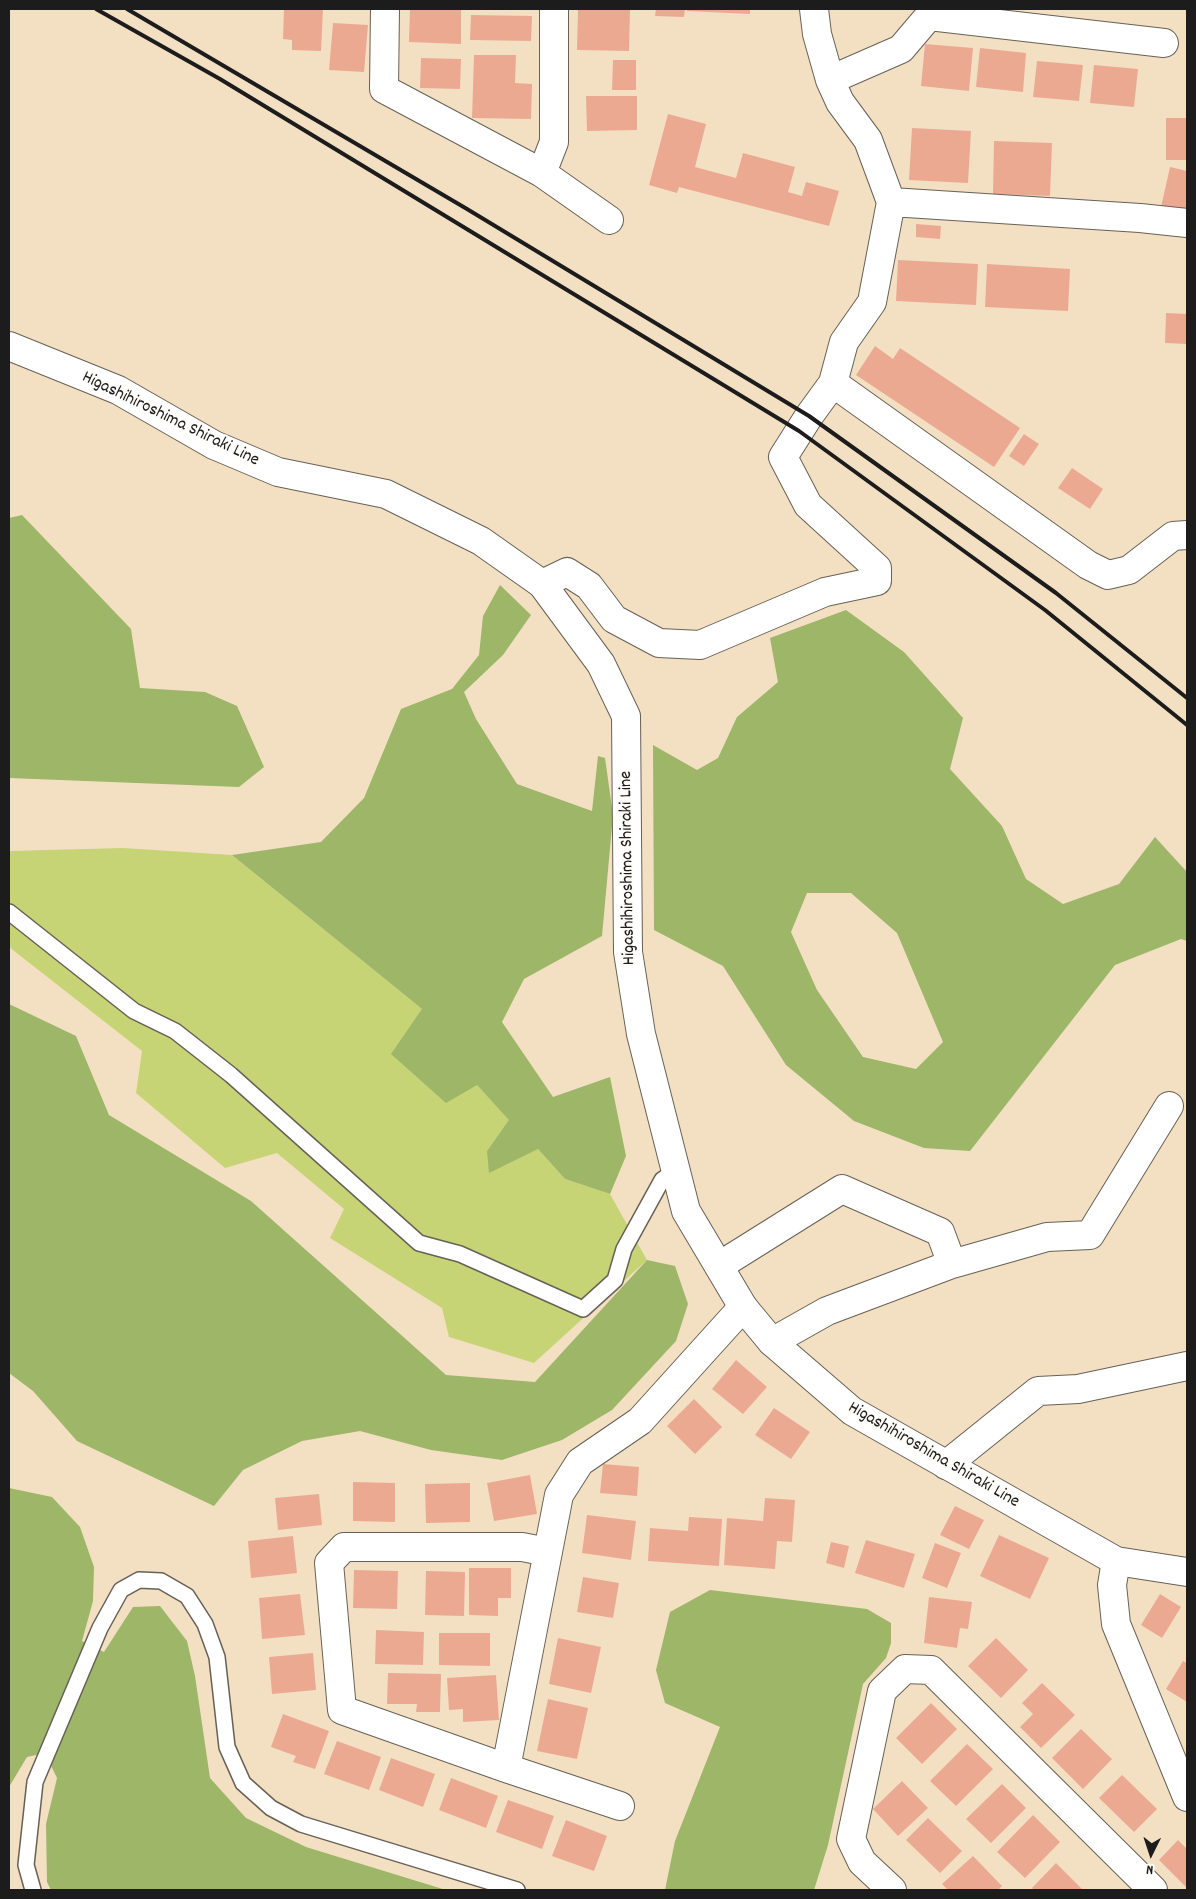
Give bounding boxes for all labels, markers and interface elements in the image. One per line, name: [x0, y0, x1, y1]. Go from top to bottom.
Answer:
street label: Higashihiroshima Shiraki Line: [78, 368, 262, 472]
street label: Higashihiroshima Shiraki Line: [617, 771, 641, 965]
street label: Higashihiroshima Shiraki Line: [843, 1398, 1023, 1514]
north arrow: [1126, 1829, 1176, 1879]
text: N: [1146, 1859, 1154, 1879]

